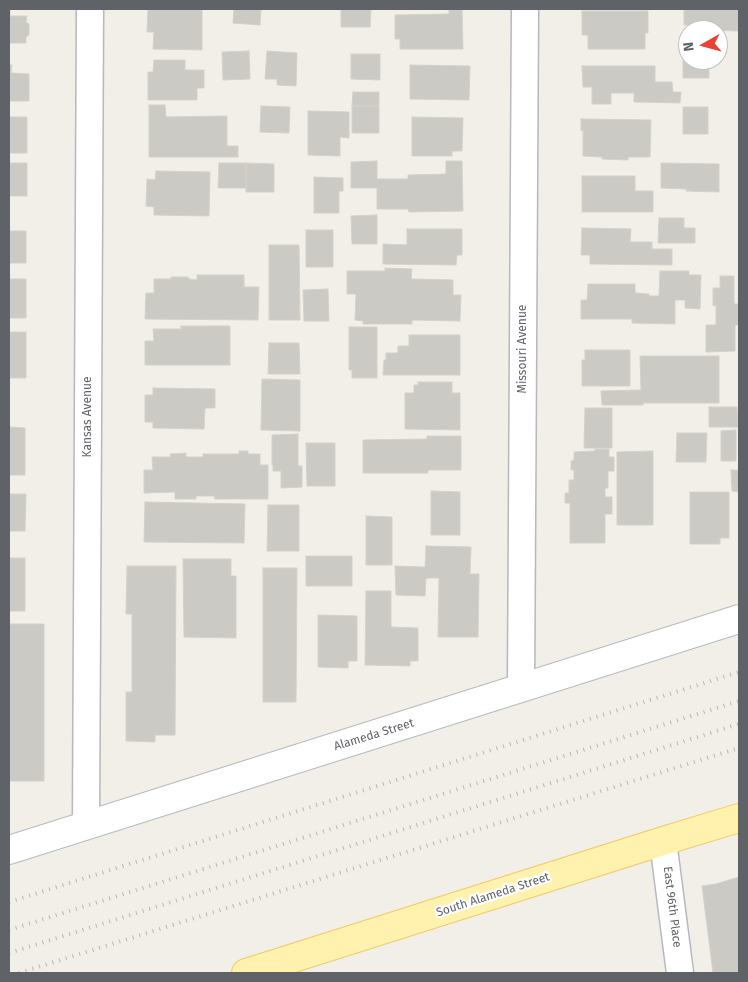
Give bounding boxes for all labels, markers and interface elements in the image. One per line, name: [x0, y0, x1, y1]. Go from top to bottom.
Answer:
north arrow: [678, 20, 728, 70]
text: N: [680, 41, 698, 52]
street label: Missouri Avenue: [516, 305, 530, 393]
street label: Kansas Avenue: [81, 376, 95, 458]
street label: Alameda Street: [332, 716, 416, 754]
street label: East 96th Place: [660, 865, 684, 949]
street label: South Alameda Street: [435, 870, 551, 920]

